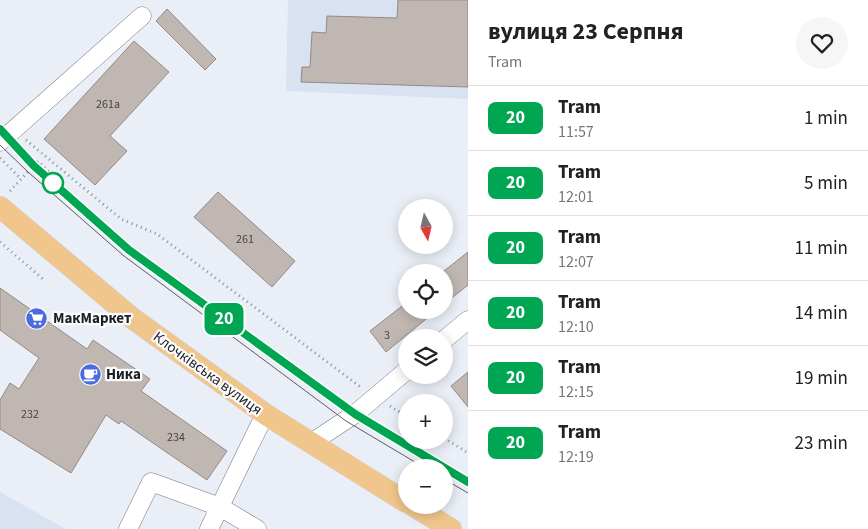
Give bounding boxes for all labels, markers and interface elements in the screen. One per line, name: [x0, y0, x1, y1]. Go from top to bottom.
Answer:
text: вулиця 23 Серпня: [488, 14, 684, 49]
button: heart: [796, 17, 848, 69]
text: Tram: [488, 51, 522, 73]
text: Tram: [558, 94, 601, 121]
house number: 261а: [96, 96, 120, 113]
text: 20: [506, 105, 525, 130]
text: 1 min: [804, 105, 848, 132]
text: 11:57: [558, 121, 594, 143]
text: Tram: [558, 159, 601, 186]
text: 20: [506, 170, 525, 195]
text: 5 min: [804, 170, 848, 197]
unlabelled marker: [42, 172, 64, 194]
text: 12:01: [558, 186, 594, 208]
north arrow: [398, 199, 452, 254]
map controls: [398, 199, 453, 514]
text: Tram: [558, 224, 601, 251]
house number: 261: [236, 231, 254, 248]
text: 20: [506, 235, 525, 260]
text: 11 min: [794, 235, 848, 262]
text: 12:07: [558, 251, 594, 273]
button: locate: [398, 264, 453, 319]
text: Tram: [558, 289, 601, 316]
text: 20: [506, 300, 525, 325]
text: 14 min: [794, 300, 848, 327]
line badge: 20: [202, 303, 246, 335]
supermarket icon: МакМаркет: [25, 306, 49, 330]
text: 20: [214, 306, 234, 331]
place label: МакМаркет: [53, 308, 131, 329]
text: 12:10: [558, 316, 594, 338]
street label: Клочківська вулиця: [149, 327, 267, 420]
house number: 3: [384, 327, 390, 344]
button: layers: [398, 329, 453, 384]
text: Tram: [558, 354, 601, 381]
cafe icon: Ника: [78, 362, 102, 386]
place label: Ника: [106, 364, 141, 385]
text: 20: [506, 365, 525, 390]
text: 19 min: [794, 365, 848, 392]
text: 12:15: [558, 381, 594, 403]
button: +: [398, 394, 453, 449]
house number: 232: [21, 406, 39, 423]
text: Tram: [558, 419, 601, 446]
house number: 234: [167, 429, 185, 446]
text: 20: [506, 430, 525, 455]
text: 23 min: [794, 430, 848, 457]
text: 12:19: [558, 446, 594, 468]
button: −: [398, 459, 453, 514]

